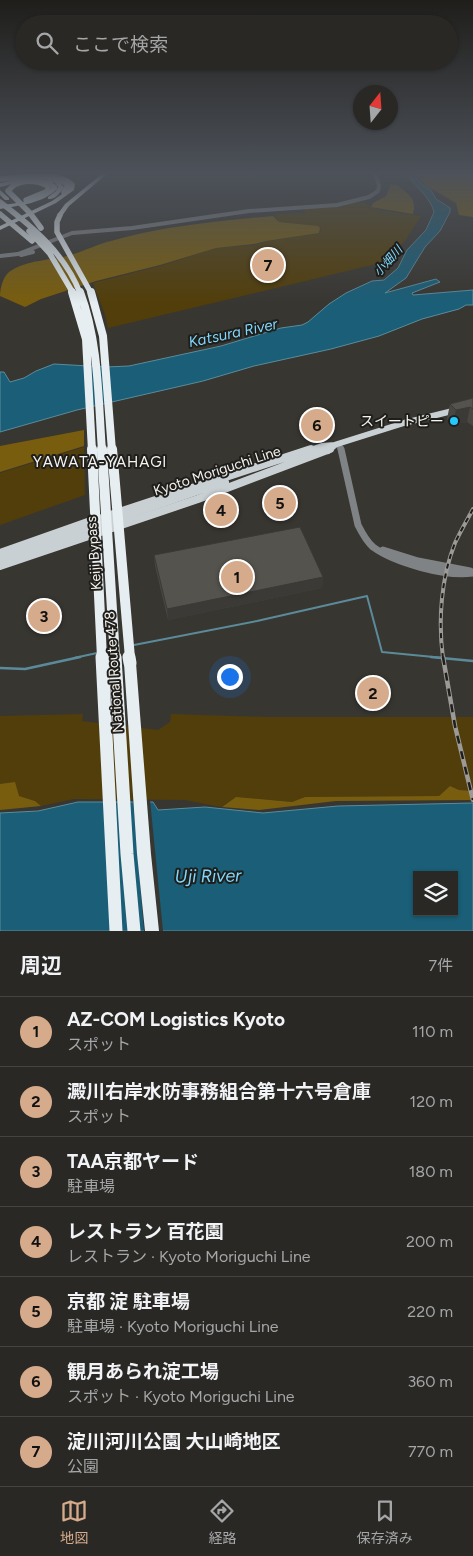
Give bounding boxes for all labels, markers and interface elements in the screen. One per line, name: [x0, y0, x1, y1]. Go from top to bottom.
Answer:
search box: [15, 15, 458, 70]
icon: search: [33, 29, 61, 57]
text: ここで検索: [73, 33, 168, 56]
north arrow: [353, 85, 398, 130]
water label: 小畑川: [371, 241, 407, 279]
pin: 7: [252, 246, 284, 284]
water label: Katsura River: [187, 315, 280, 351]
pin: 6: [301, 406, 333, 444]
place label: スイートピー: [360, 413, 444, 430]
marker: スイートピー: [448, 415, 460, 427]
street label: Kyoto Moriguchi Line: [151, 442, 283, 500]
district label: YAWATA-YAHAGI: [33, 453, 167, 471]
pin: 5: [264, 484, 296, 522]
pin: 4: [205, 491, 237, 529]
street label: Keiji Bypass: [83, 515, 105, 591]
pin: 1: [221, 558, 253, 596]
pin: 3: [28, 597, 60, 635]
street label: National Route 478: [101, 611, 127, 733]
your location: [217, 664, 243, 690]
pin: 2: [357, 674, 389, 712]
water label: Uji River: [175, 864, 242, 888]
map controls: [413, 871, 458, 916]
button: layers: [413, 871, 458, 916]
text: 周辺: [20, 953, 62, 978]
text: 7件: [428, 956, 453, 975]
text: AZ-COM Logistics Kyoto: [67, 1008, 285, 1031]
text: 1: [33, 1022, 39, 1041]
text: 110 m: [412, 1022, 453, 1041]
text: スポット: [67, 1035, 131, 1054]
text: 澱川右岸水防事務組合第十六号倉庫: [67, 1080, 371, 1103]
text: 2: [31, 1092, 41, 1111]
text: 120 m: [410, 1092, 453, 1111]
text: スポット: [67, 1107, 131, 1126]
text: TAA京都ヤード: [67, 1150, 199, 1173]
text: 3: [32, 1162, 40, 1181]
text: 180 m: [409, 1162, 453, 1181]
text: 駐車場: [67, 1177, 115, 1196]
text: レストラン 百花園: [67, 1220, 224, 1243]
text: 4: [31, 1232, 41, 1251]
text: 200 m: [406, 1232, 453, 1251]
text: レストラン · Kyoto Moriguchi Line: [67, 1247, 311, 1266]
text: 京都 淀 駐車場: [67, 1290, 190, 1313]
text: 5: [31, 1302, 41, 1321]
text: 220 m: [407, 1302, 453, 1321]
text: 駐車場 · Kyoto Moriguchi Line: [67, 1317, 279, 1336]
text: 観月あられ淀工場: [67, 1360, 219, 1383]
text: 6: [31, 1372, 41, 1391]
text: 360 m: [407, 1372, 453, 1391]
text: スポット · Kyoto Moriguchi Line: [67, 1387, 295, 1406]
text: 淀川河川公園 大山崎地区: [67, 1430, 281, 1453]
text: 7: [32, 1442, 40, 1461]
text: 770 m: [408, 1442, 453, 1461]
text: 公園: [67, 1457, 99, 1476]
tab: 地図: [60, 1497, 88, 1547]
tab: 経路: [208, 1497, 236, 1547]
tab: 保存済み: [357, 1497, 413, 1547]

